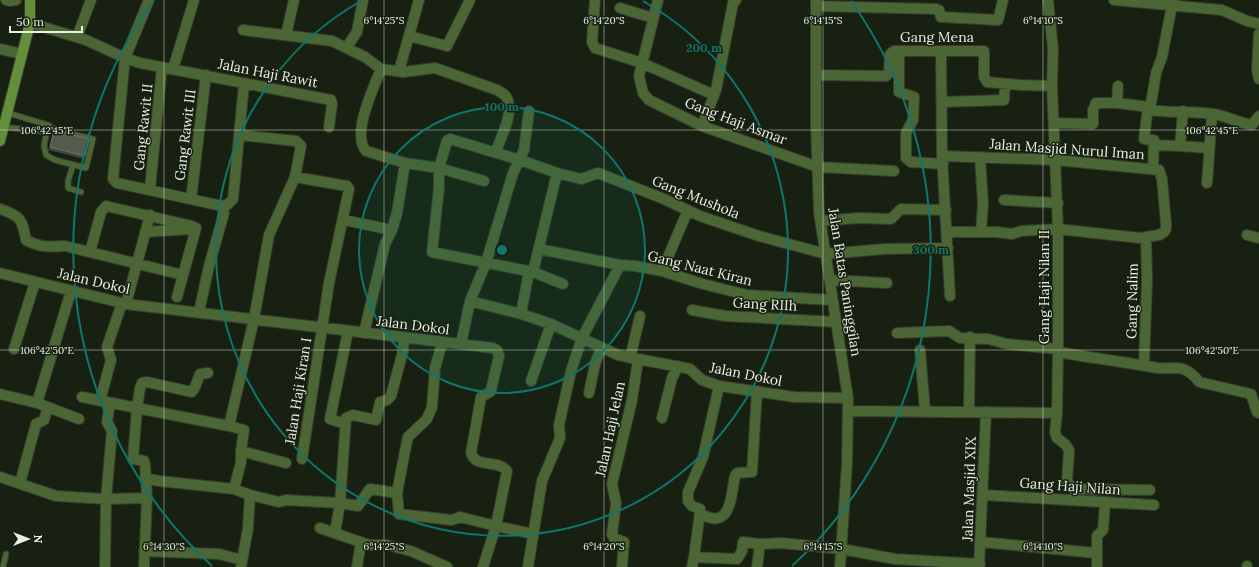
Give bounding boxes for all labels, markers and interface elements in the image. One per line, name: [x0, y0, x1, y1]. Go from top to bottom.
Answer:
scale bar: [10, 8, 82, 34]
text: 50 m: [16, 14, 44, 29]
text: 6°14'25"S: [364, 14, 405, 27]
text: 6°14'20"S: [583, 14, 625, 27]
text: 6°14'15"S: [803, 14, 843, 27]
text: 6°14'10"S: [1023, 14, 1063, 27]
street label: Gang Mena: [900, 28, 974, 46]
text: 200 m: [686, 40, 722, 55]
street label: Jalan Haji Rawit: [216, 54, 320, 92]
street label: Gang Rawit II: [129, 83, 157, 171]
street label: Gang Rawit III: [170, 88, 200, 182]
street label: Gang Haji Asmar: [682, 93, 790, 149]
text: 100 m: [485, 99, 519, 114]
text: 106°42'45"E: [21, 124, 73, 137]
text: 106°42'45"E: [1186, 124, 1238, 137]
street label: Jalan Masjid Nurul Iman: [988, 135, 1146, 163]
street label: Gang Mushola: [649, 171, 743, 223]
street label: Jalan Batas Paninggilan: [824, 206, 866, 358]
street label: Gang Haji Nilan II: [1035, 230, 1053, 344]
text: 300 m: [913, 242, 949, 257]
centre of rings: [495, 243, 509, 257]
street label: Gang Naat Kiran: [646, 246, 755, 290]
street label: Gang Nalim: [1122, 262, 1142, 339]
street label: Jalan Dokol: [55, 264, 132, 298]
street label: Gang RIIh: [732, 293, 798, 315]
street label: Jalan Dokol: [374, 311, 451, 338]
street label: Jalan Haji Kiran I: [280, 336, 315, 447]
text: 106°42'50"E: [20, 344, 74, 357]
text: 106°42'50"E: [1185, 344, 1239, 357]
street label: Jalan Dokol: [707, 358, 784, 390]
street label: Jalan Haji Jelan: [591, 379, 629, 479]
street label: Jalan Masjid XIX: [958, 436, 980, 543]
street label: Gang Haji Nilan: [1019, 473, 1122, 499]
north arrow: [8, 519, 48, 559]
text: N: [31, 535, 45, 544]
text: 6°14'30"S: [143, 540, 185, 553]
text: 6°14'25"S: [364, 540, 405, 553]
text: 6°14'20"S: [583, 540, 625, 553]
text: 6°14'15"S: [803, 540, 843, 553]
text: 6°14'10"S: [1023, 540, 1063, 553]

